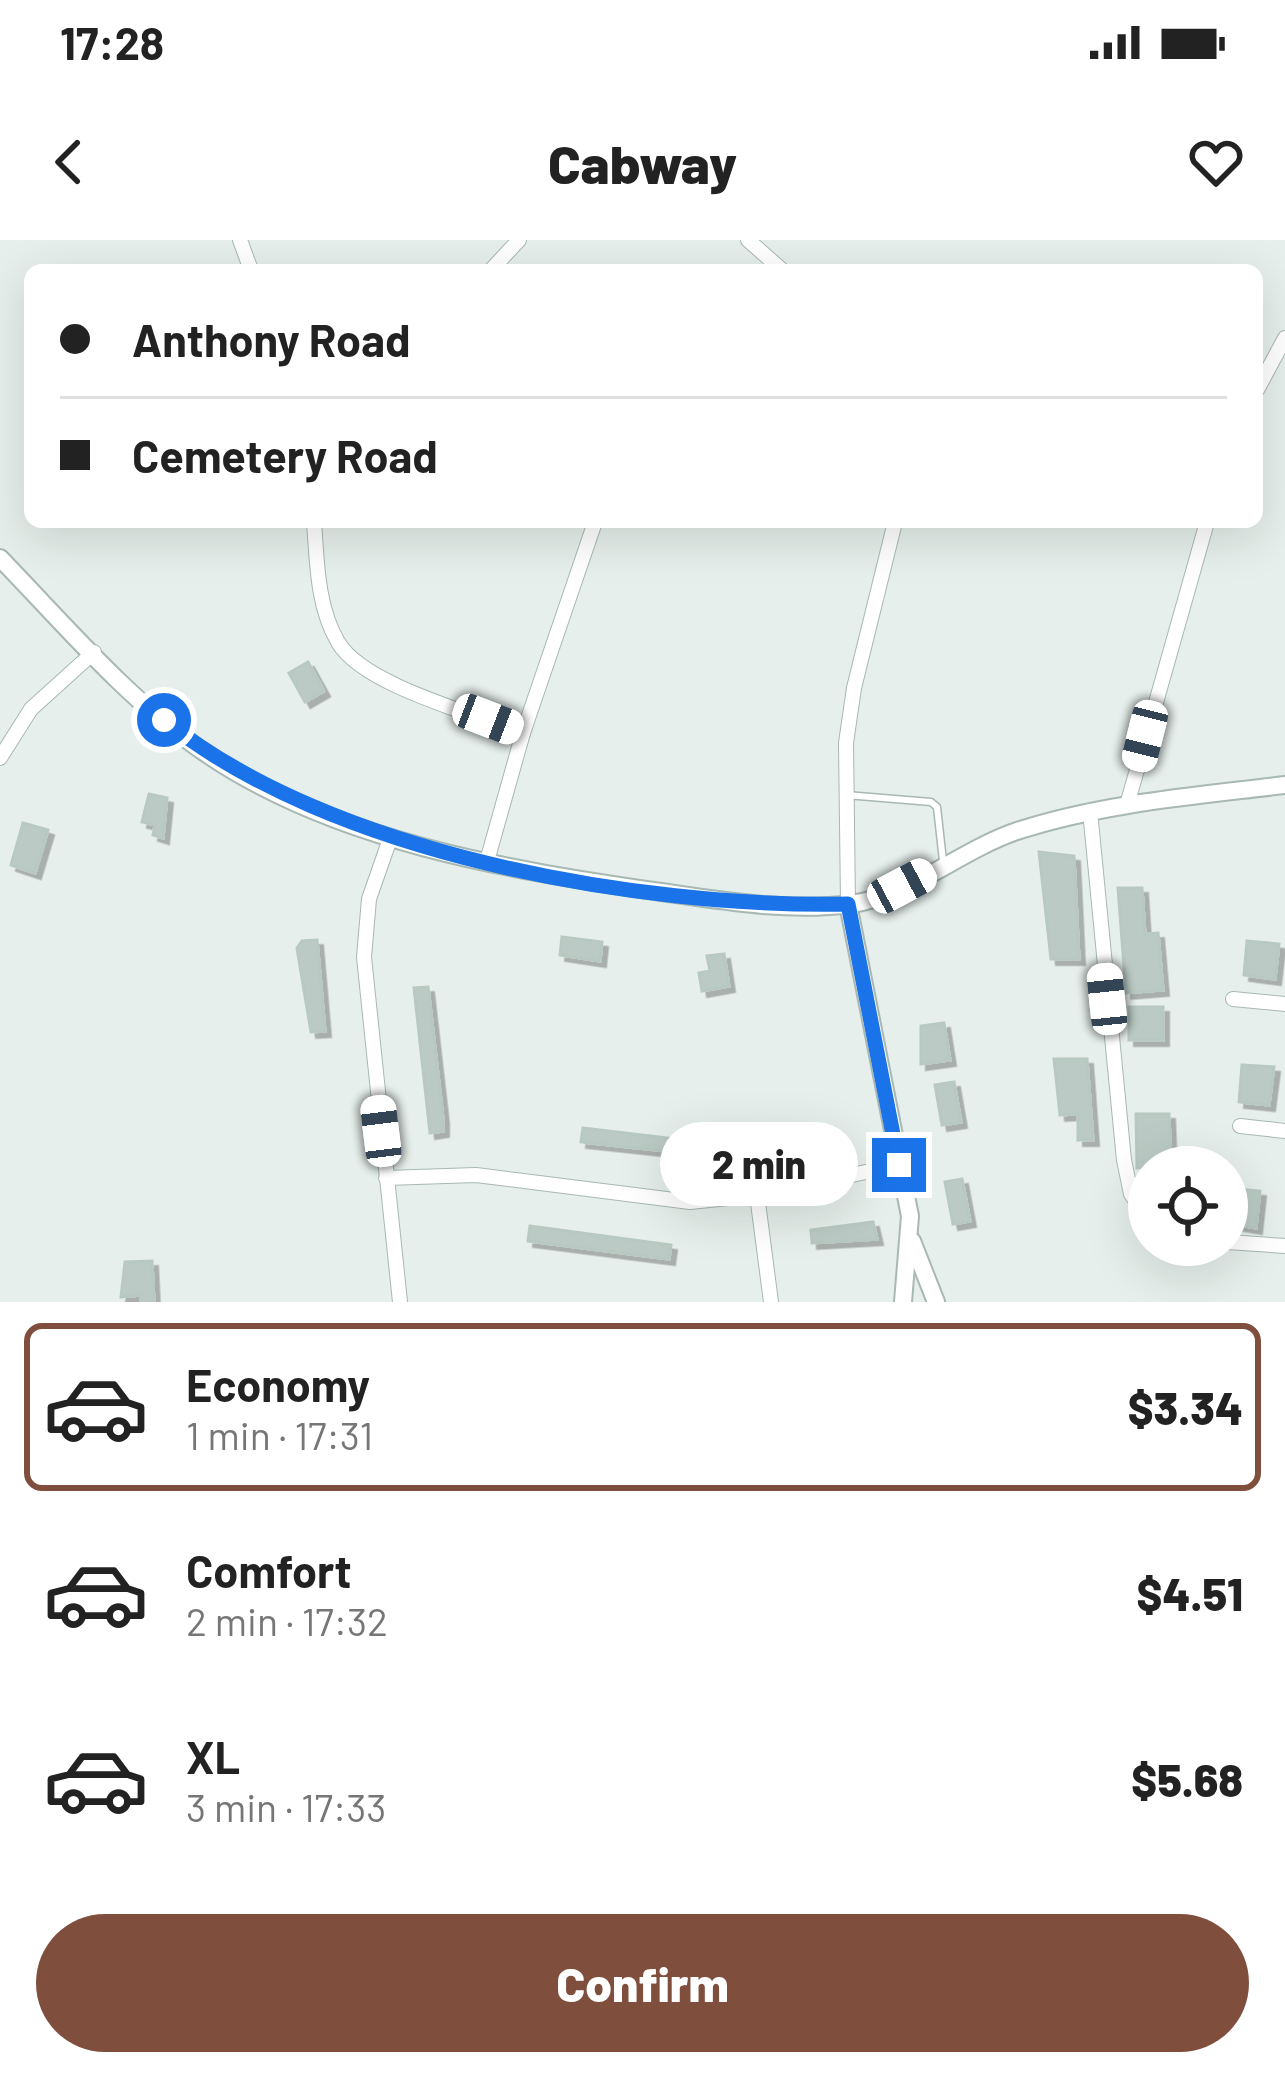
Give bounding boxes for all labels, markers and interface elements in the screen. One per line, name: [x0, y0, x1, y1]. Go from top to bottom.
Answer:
text: 17:28: [60, 15, 164, 69]
icon: back: [36, 129, 102, 195]
icon: heart: [1183, 129, 1249, 195]
text: Cabway: [548, 130, 737, 195]
text: Anthony Road: [132, 312, 410, 366]
text: Cemetery Road: [132, 428, 438, 482]
car: [448, 689, 528, 749]
route start: [137, 693, 191, 747]
car: [1119, 697, 1171, 775]
car: [862, 853, 942, 919]
car: [1085, 961, 1129, 1037]
car: [359, 1093, 403, 1169]
callout: 2 min: [659, 1123, 857, 1207]
route end: [872, 1138, 926, 1192]
text: 2 min: [712, 1140, 806, 1187]
map controls: [1128, 1146, 1248, 1266]
button: locate: [1128, 1146, 1248, 1266]
icon: car: [42, 1353, 150, 1461]
text: Economy: [186, 1357, 370, 1411]
text: $3.34: [1128, 1380, 1243, 1434]
text: 1 min · 17:31: [186, 1411, 373, 1458]
icon: car: [42, 1539, 150, 1647]
text: Comfort: [186, 1543, 352, 1597]
text: $4.51: [1137, 1566, 1243, 1620]
text: 2 min · 17:32: [186, 1597, 388, 1644]
icon: car: [42, 1725, 150, 1833]
text: XL: [186, 1729, 240, 1783]
text: $5.68: [1131, 1752, 1243, 1806]
text: 3 min · 17:33: [186, 1783, 386, 1830]
button: Confirm: [36, 1914, 1249, 2052]

